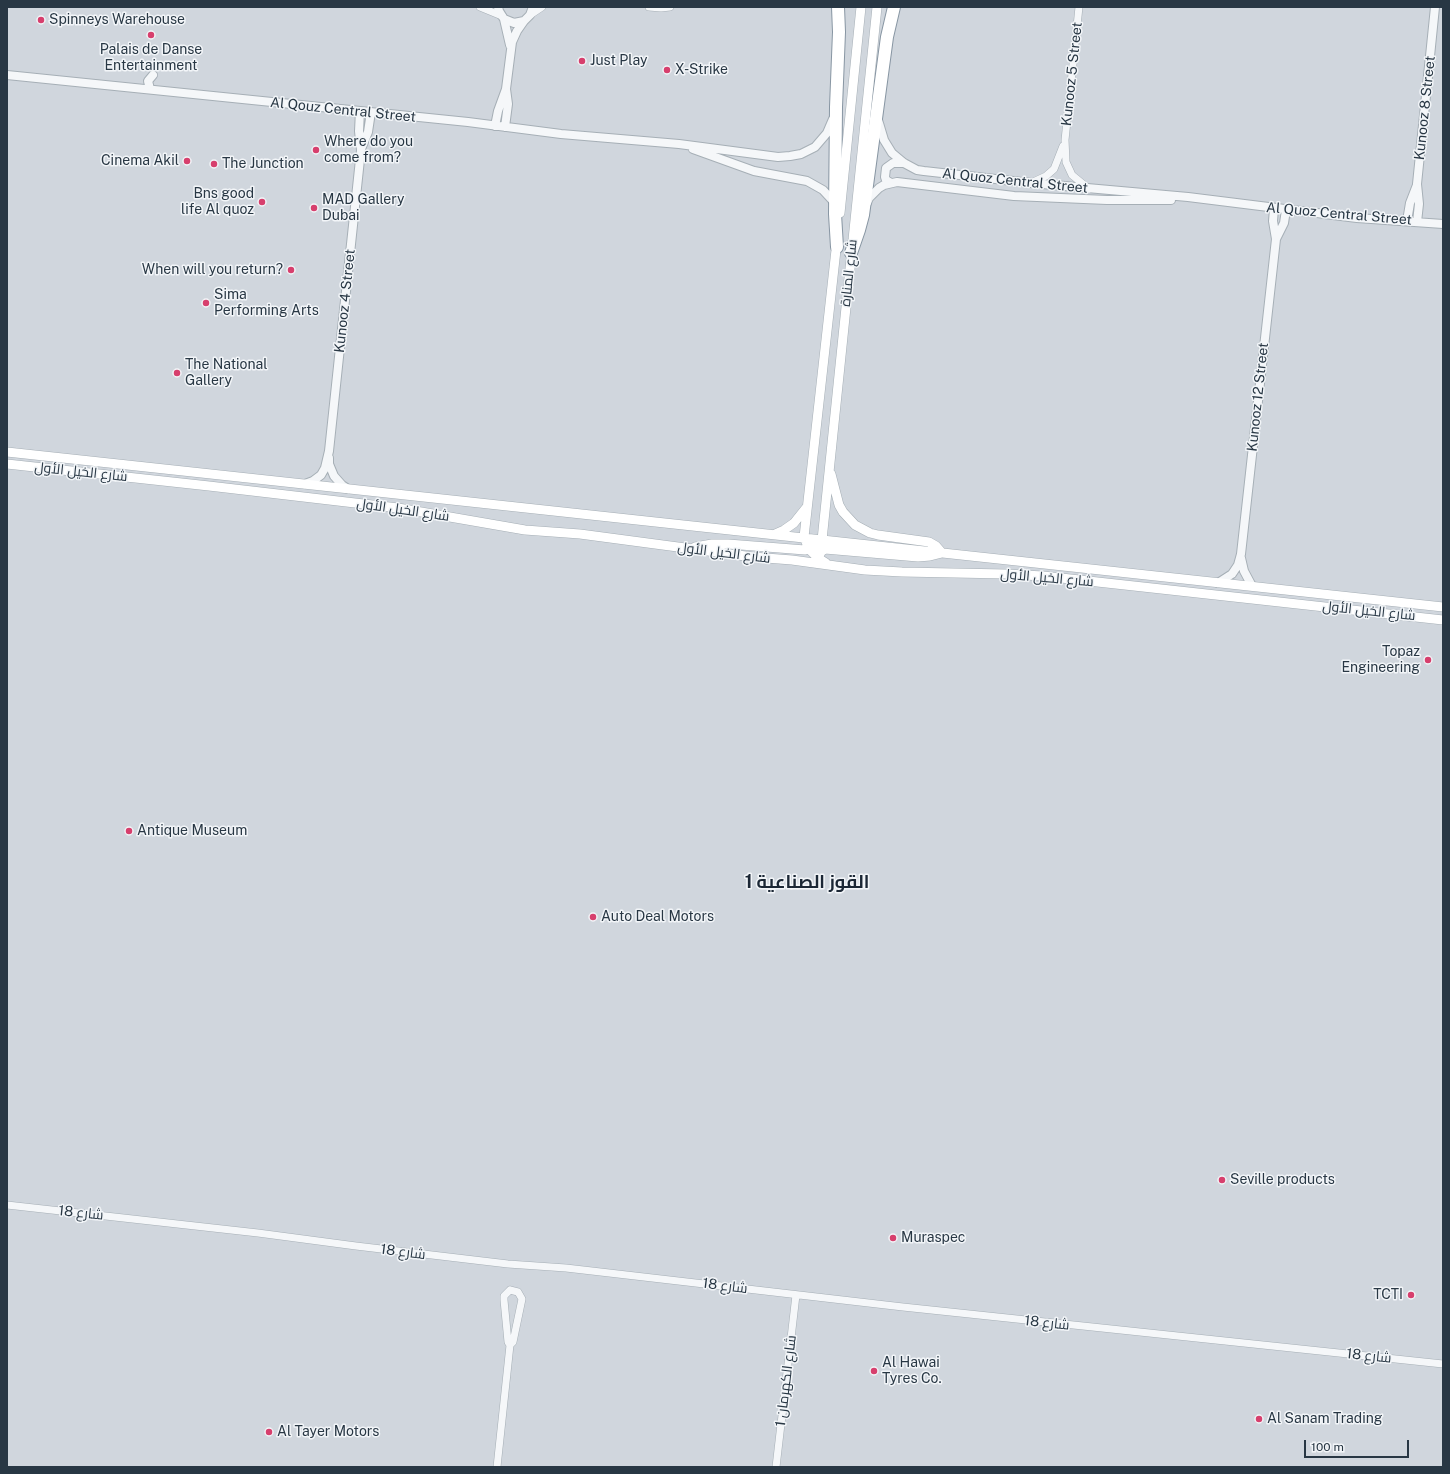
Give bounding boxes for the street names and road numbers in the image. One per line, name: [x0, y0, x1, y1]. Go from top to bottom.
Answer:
street label: Kunooz 5 Street: [1058, 21, 1086, 127]
street label: Kunooz 8 Street: [1411, 55, 1439, 161]
street label: Al Qouz Central Street: [269, 94, 417, 126]
street label: Al Quoz Central Street: [941, 165, 1089, 197]
street label: Al Quoz Central Street: [1265, 199, 1413, 229]
street label: شارع المنارة: [837, 238, 861, 308]
street label: Kunooz 4 Street: [331, 248, 359, 354]
street label: Kunooz 12 Street: [1244, 342, 1272, 452]
street label: شارع الخيل الأول: [34, 459, 128, 485]
street label: شارع الخيل الأول: [355, 495, 451, 525]
street label: شارع الخيل الأول: [677, 539, 771, 567]
street label: شارع الخيل الأول: [1000, 566, 1094, 590]
street label: شارع الخيل الأول: [1322, 598, 1416, 624]
street label: شارع 18: [58, 1202, 104, 1224]
street label: شارع 18: [380, 1241, 426, 1263]
street label: شارع 18: [702, 1275, 748, 1297]
street label: شارع 18: [1024, 1312, 1070, 1334]
street label: شارع الكهرمان 1: [772, 1334, 800, 1428]
street label: شارع 18: [1346, 1345, 1392, 1367]

